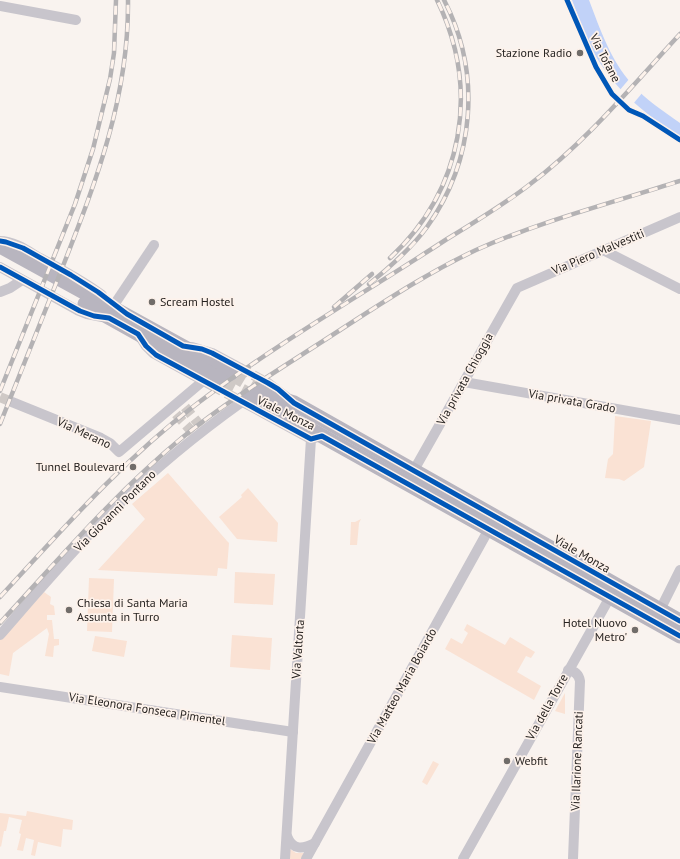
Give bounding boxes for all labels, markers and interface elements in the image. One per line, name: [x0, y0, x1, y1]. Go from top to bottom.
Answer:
street label: Via Tofane: [586, 30, 624, 85]
place label: Stazione Radio: [496, 45, 572, 60]
marker: Stazione Radio: [575, 48, 585, 58]
street label: Via Piero Malvestiti: [548, 225, 646, 278]
place label: Scream Hostel: [160, 294, 234, 309]
marker: Scream Hostel: [147, 297, 157, 307]
street label: Via privata Chioggia: [433, 330, 496, 428]
street label: Via privata Grado: [526, 385, 617, 416]
street label: Viale Monza: [254, 392, 318, 433]
street label: Via Merano: [54, 413, 114, 452]
place label: Tunnel Boulevard: [36, 459, 125, 474]
marker: Tunnel Boulevard: [128, 462, 138, 472]
street label: Via Giovanni Pontano: [70, 467, 159, 555]
street label: Viale Monza: [551, 531, 613, 576]
place label: Chiesa di Santa Maria Assunta in Turro: [77, 595, 188, 624]
marker: Chiesa di Santa Maria Assunta in Turro: [64, 605, 74, 615]
place label: Hotel Nuovo Metro': [563, 615, 627, 644]
street label: Via Valtorta: [288, 619, 307, 680]
street label: Via Matteo Maria Boiardo: [363, 625, 440, 747]
marker: Hotel Nuovo Metro': [630, 625, 640, 635]
street label: Via della Torre: [522, 671, 571, 743]
street label: Via Eleonora Fonseca Pimentel: [67, 689, 227, 728]
street label: Via Ilarione Rancati: [567, 711, 586, 812]
place label: Webfit: [515, 753, 548, 768]
marker: Webfit: [502, 756, 512, 766]

